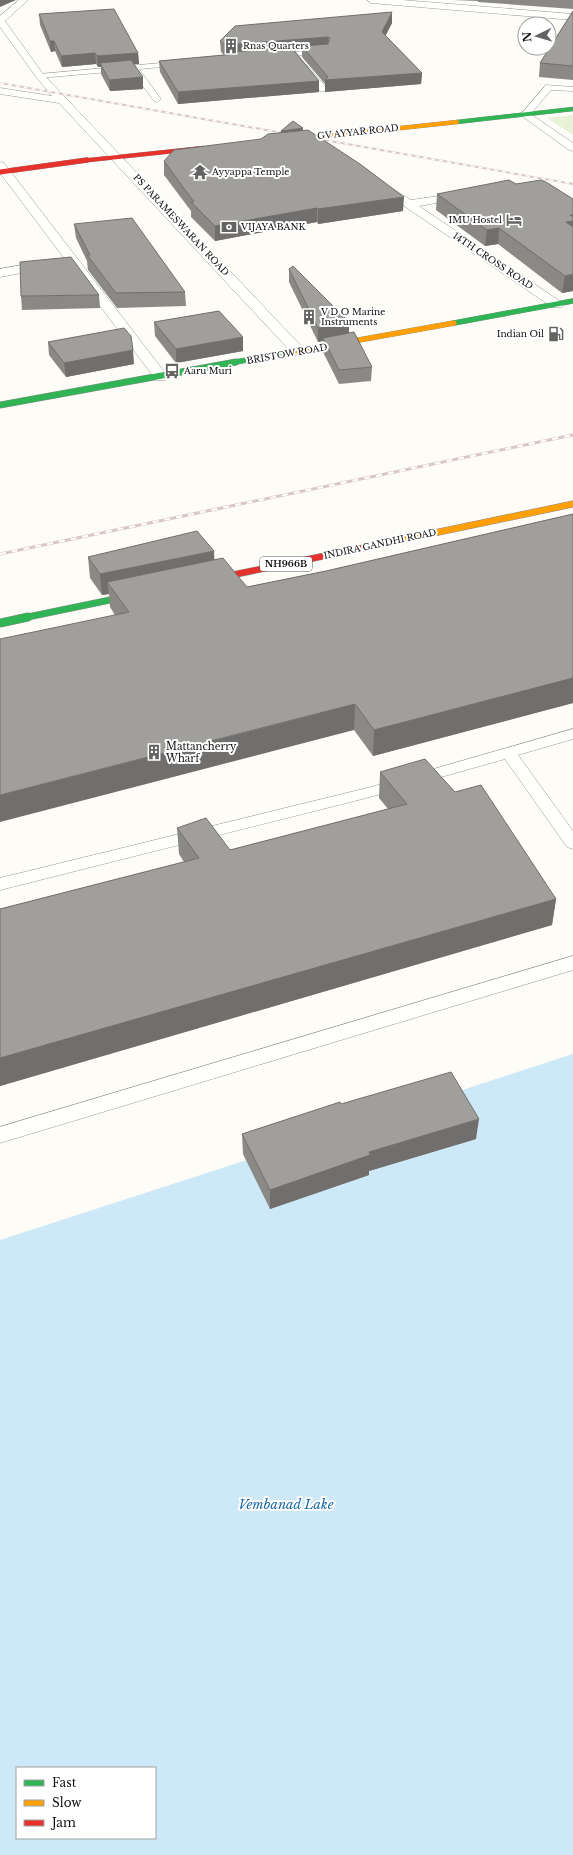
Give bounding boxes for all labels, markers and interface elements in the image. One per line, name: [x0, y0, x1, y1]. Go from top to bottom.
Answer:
north arrow: [517, 16, 557, 56]
text: N: [520, 30, 534, 43]
building icon: Rnas Quarters: [222, 37, 240, 55]
place label: Rnas Quarters: [243, 40, 309, 51]
street label: GV AYYAR ROAD: [317, 122, 399, 141]
temple icon: Ayyappa Temple: [191, 163, 209, 181]
place label: Ayyappa Temple: [211, 166, 289, 177]
street label: PS PARAMESWARAN ROAD: [131, 172, 231, 278]
hotel icon: IMU Hostel: [505, 211, 523, 229]
place label: IMU Hostel: [449, 214, 502, 225]
bank icon: VIJAYA BANK: [220, 218, 238, 236]
place label: VIJAYA BANK: [240, 221, 307, 232]
street label: 14TH CROSS ROAD: [451, 230, 535, 291]
place label: V D O Marine Instruments: [320, 306, 385, 327]
building icon: V D O Marine Instruments: [300, 308, 318, 326]
fuel station icon: Indian Oil: [547, 325, 565, 343]
place label: Indian Oil: [497, 328, 544, 339]
street label: BRISTOW ROAD: [246, 341, 328, 366]
bus stop icon: Aaru Muri: [163, 362, 181, 380]
place label: Aaru Muri: [183, 365, 232, 376]
street label: INDIRA GANDHI ROAD: [323, 526, 437, 561]
road number: NH966B: [260, 557, 312, 571]
place label: Mattancherry Wharf: [165, 740, 237, 765]
building icon: Mattancherry Wharf: [145, 743, 163, 761]
water label: Vembanad Lake: [238, 1496, 334, 1513]
legend: [16, 1767, 156, 1839]
text: Fast: [52, 1775, 77, 1790]
text: Slow: [52, 1795, 82, 1810]
text: Jam: [50, 1815, 76, 1830]

